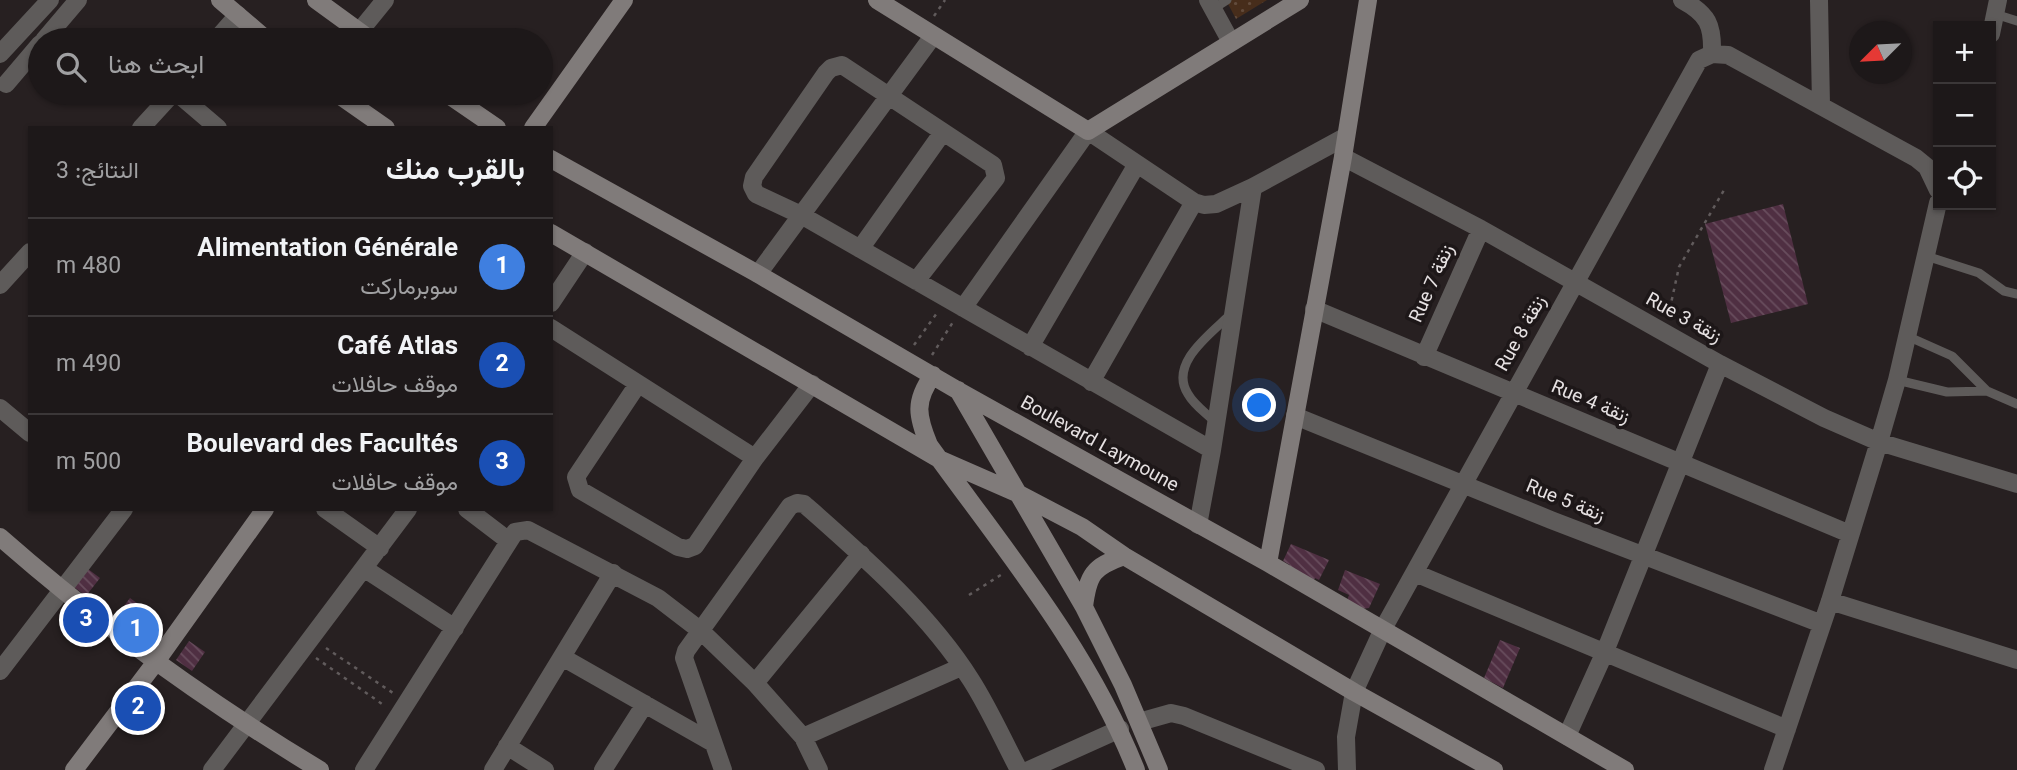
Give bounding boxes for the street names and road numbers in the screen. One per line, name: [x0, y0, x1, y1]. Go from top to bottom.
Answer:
street label: Rue 7 زنقة: [1403, 240, 1463, 328]
street label: Rue 3 زنقة: [1640, 286, 1726, 352]
street label: Rue 8 زنقة: [1489, 291, 1555, 377]
street label: Rue 4 زنقة: [1546, 373, 1634, 433]
street label: Boulevard Laymoune: [1014, 389, 1184, 501]
street label: Rue 5 زنقة: [1521, 473, 1609, 531]

